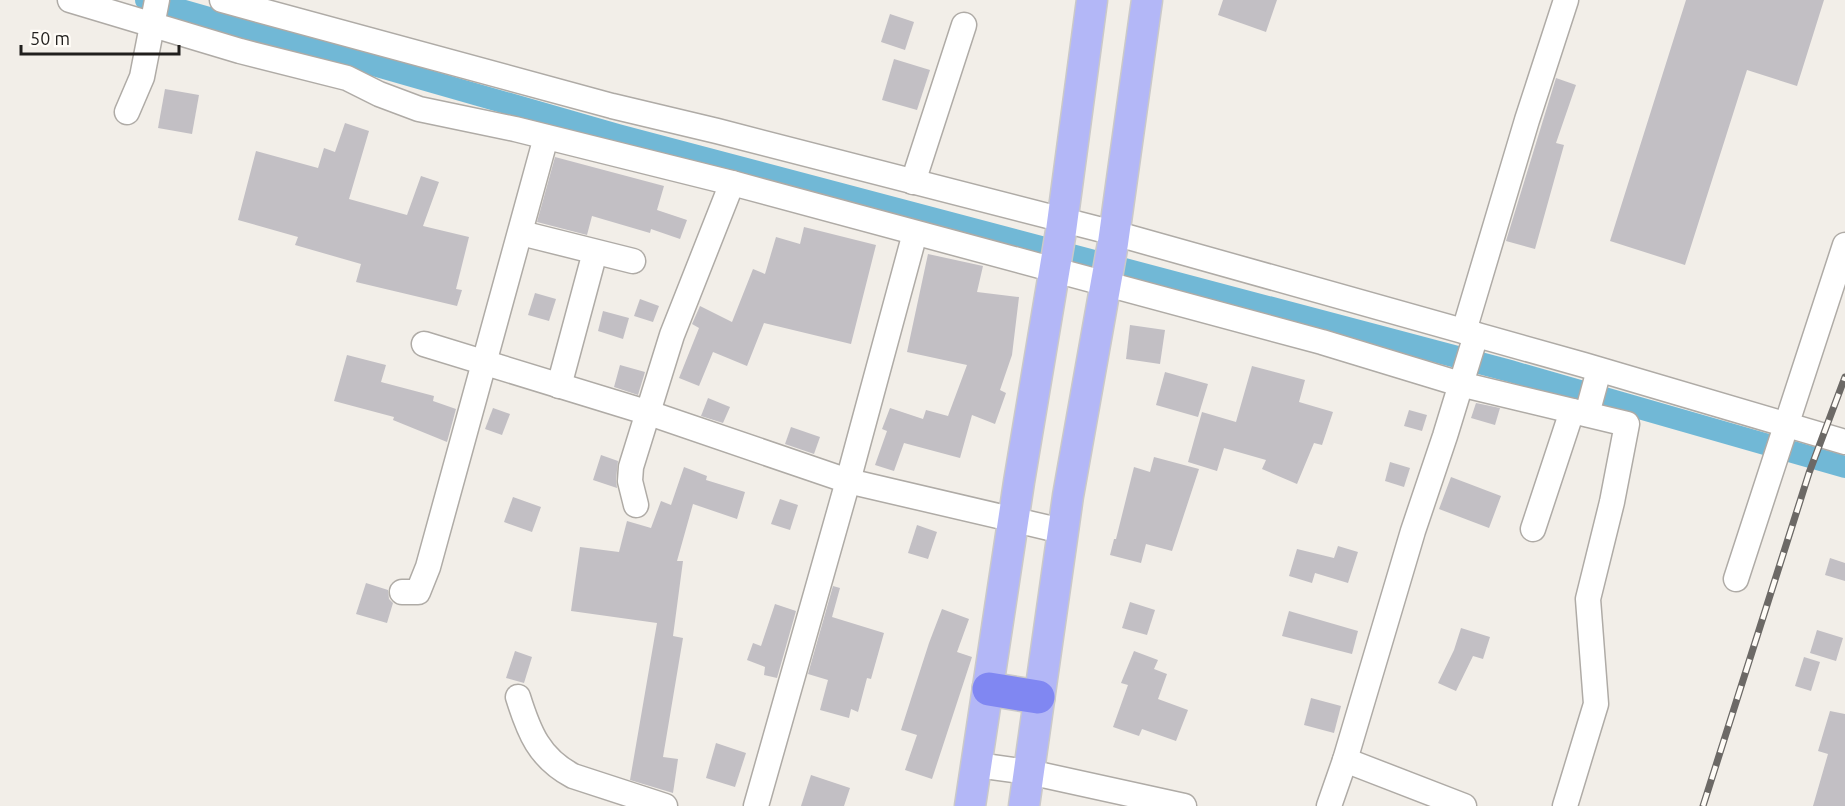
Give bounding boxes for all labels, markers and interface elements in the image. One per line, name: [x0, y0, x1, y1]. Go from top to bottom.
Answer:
scale bar: [21, 18, 178, 56]
text: 50 m: [30, 28, 70, 48]

